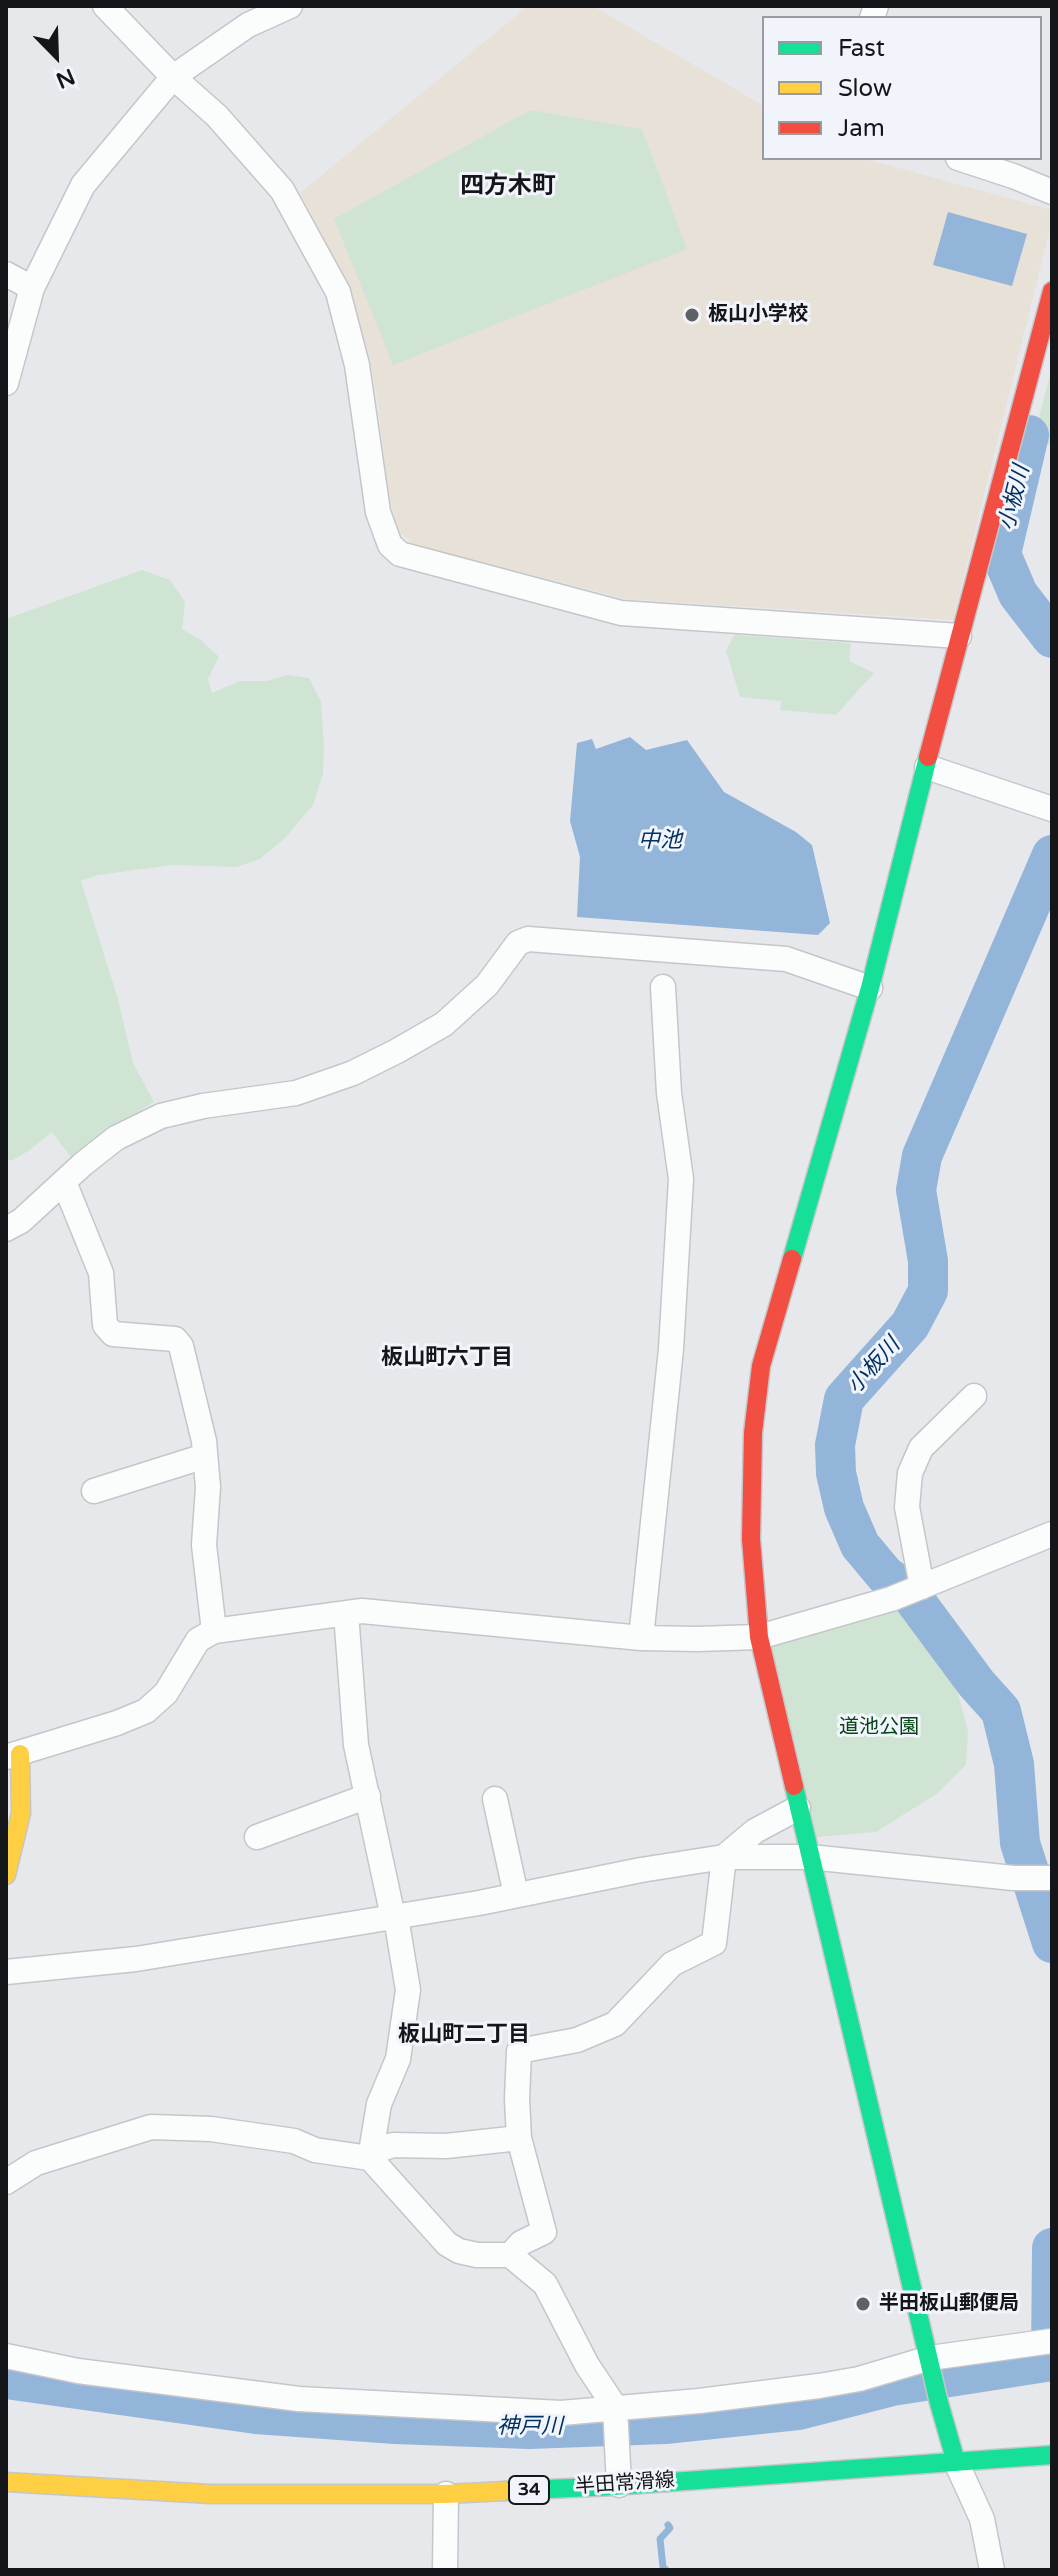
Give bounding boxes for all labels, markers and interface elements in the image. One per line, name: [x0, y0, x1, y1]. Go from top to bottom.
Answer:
north arrow: [16, 16, 96, 96]
legend: [762, 16, 1042, 160]
text: Fast: [838, 34, 885, 63]
text: N: [52, 63, 79, 94]
text: Slow: [838, 74, 892, 103]
text: Jam: [838, 114, 885, 143]
district label: 四方木町: [460, 173, 556, 201]
place label: 板山小学校: [708, 303, 808, 327]
marker: 板山小学校: [683, 306, 701, 324]
water label: 小板川: [994, 463, 1036, 533]
water label: 中池: [638, 828, 682, 854]
water label: 小板川: [842, 1333, 906, 1399]
district label: 板山町六丁目: [381, 1345, 513, 1371]
park label: 道池公園: [839, 1716, 919, 1740]
district label: 板山町二丁目: [398, 2022, 530, 2048]
place label: 半田板山郵便局: [879, 2292, 1019, 2316]
marker: 半田板山郵便局: [854, 2295, 872, 2313]
water label: 神戸川: [497, 2414, 563, 2440]
street label: 半田常滑線: [574, 2469, 676, 2499]
road number: 34: [509, 2476, 549, 2504]

